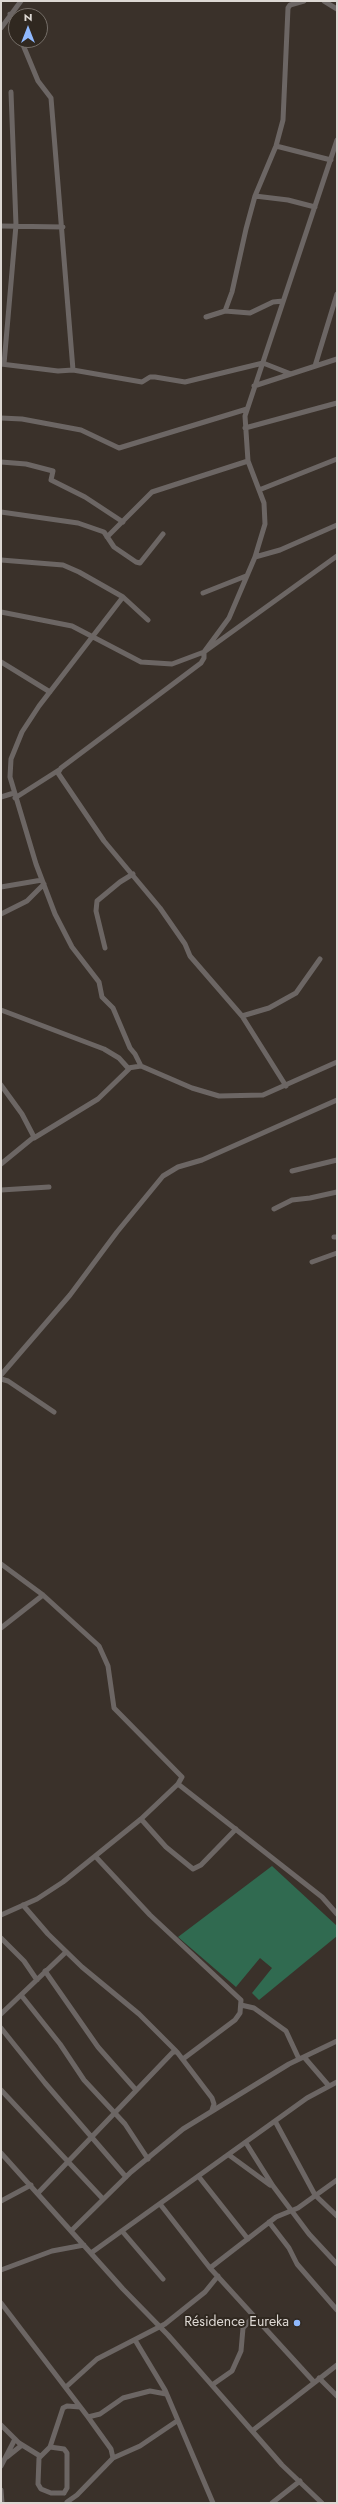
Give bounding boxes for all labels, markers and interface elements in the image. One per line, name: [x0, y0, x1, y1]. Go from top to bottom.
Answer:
north arrow: [8, 8, 48, 48]
text: N: [24, 9, 32, 25]
place label: Résidence Eureka: [184, 2315, 289, 2331]
marker: Résidence Eureka: [292, 2318, 302, 2328]

